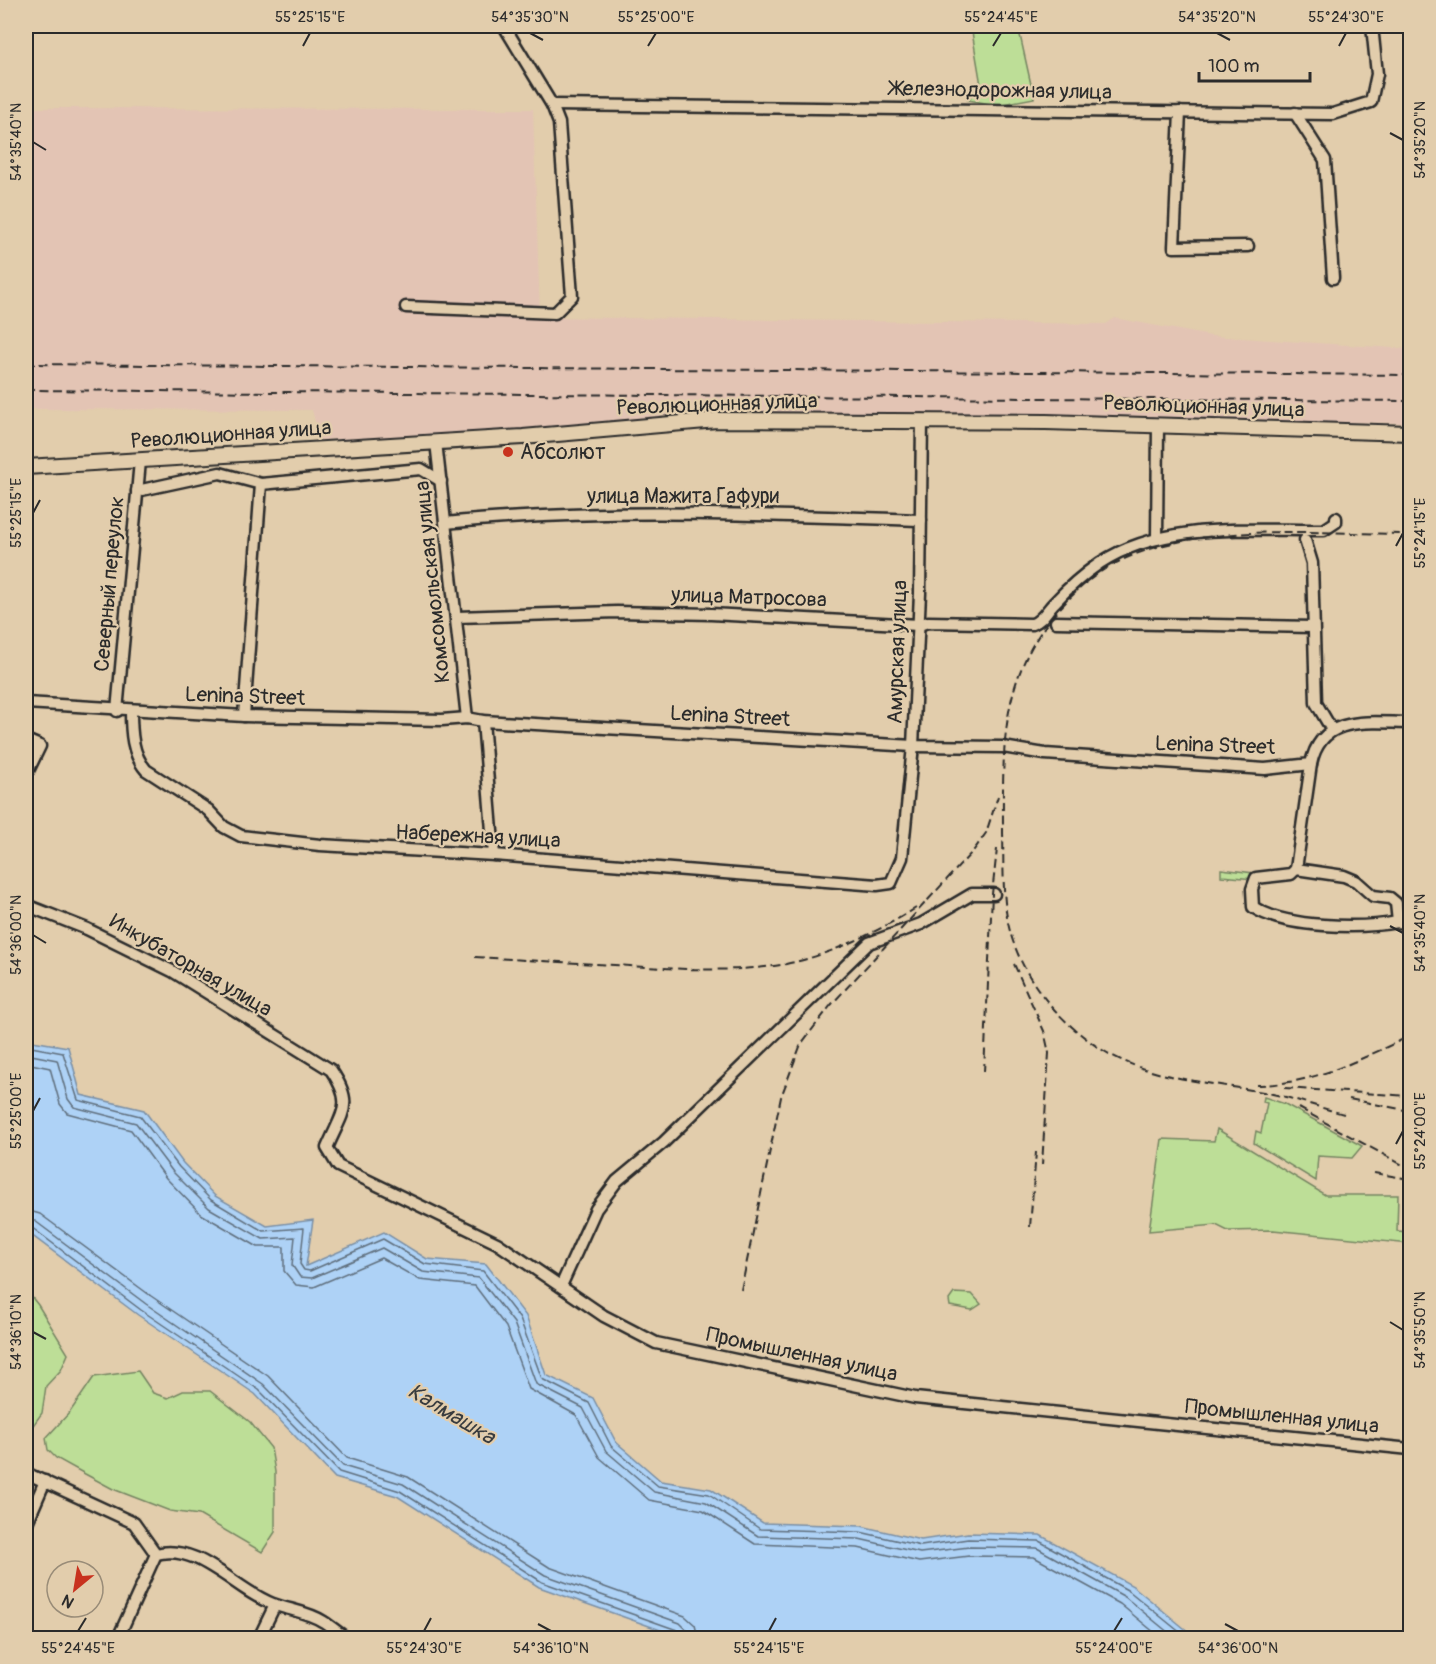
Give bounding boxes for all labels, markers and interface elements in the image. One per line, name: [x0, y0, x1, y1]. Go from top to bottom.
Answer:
text: 55°25'15"E: [275, 8, 345, 27]
text: 54°35'30"N: [491, 8, 569, 27]
text: 55°25'00"E: [618, 8, 695, 27]
text: 55°24'45"E: [964, 8, 1038, 27]
text: 54°35'20"N: [1178, 8, 1256, 27]
text: 55°24'30"E: [1308, 8, 1384, 27]
scale bar: [1199, 45, 1310, 83]
text: 100 m: [1208, 55, 1260, 78]
street label: Железнодорожная улица: [887, 75, 1112, 106]
text: 54°35'20"N: [1411, 101, 1430, 179]
text: 54°35'40"N: [7, 103, 26, 181]
street label: Революционная улица: [616, 387, 818, 421]
street label: Революционная улица: [1103, 389, 1305, 423]
street label: Революционная улица: [130, 414, 332, 455]
place label: Абсолют: [520, 439, 606, 466]
marker: Абсолют: [501, 445, 515, 459]
text: 55°25'15"E: [7, 478, 26, 548]
street label: Комсомольская улица: [408, 480, 457, 684]
street label: улица Мажита Гафури: [586, 483, 779, 510]
street label: Северный переулок: [88, 495, 131, 673]
text: 55°24'15"E: [1411, 497, 1430, 568]
street label: Амурская улица: [881, 579, 914, 725]
street label: улица Матросова: [670, 581, 827, 614]
street label: Lenina Street: [184, 681, 306, 712]
street label: Lenina Street: [669, 700, 791, 733]
street label: Lenina Street: [1154, 730, 1276, 761]
street label: Набережная улица: [395, 819, 561, 854]
text: 54°35'40"N: [1411, 894, 1430, 972]
text: 54°36'00"N: [7, 895, 26, 975]
street label: Инкубаторная улица: [105, 908, 277, 1023]
text: 55°25'00"E: [7, 1072, 26, 1149]
text: 55°24'00"E: [1411, 1092, 1430, 1170]
text: 54°35'50"N: [1411, 1291, 1430, 1369]
text: 54°36'10"N: [7, 1294, 26, 1370]
street label: Промышленная улица: [704, 1321, 900, 1388]
water label: Калмашка: [403, 1377, 501, 1452]
street label: Промышленная улица: [1184, 1393, 1380, 1440]
north arrow: [45, 1559, 105, 1619]
text: N: [58, 1590, 78, 1612]
text: 55°24'45"E: [41, 1639, 115, 1658]
text: 55°24'30"E: [386, 1639, 462, 1658]
text: 54°36'10"N: [513, 1639, 589, 1658]
text: 55°24'15"E: [734, 1639, 805, 1658]
text: 55°24'00"E: [1075, 1639, 1153, 1658]
text: 54°36'00"N: [1198, 1639, 1278, 1658]

